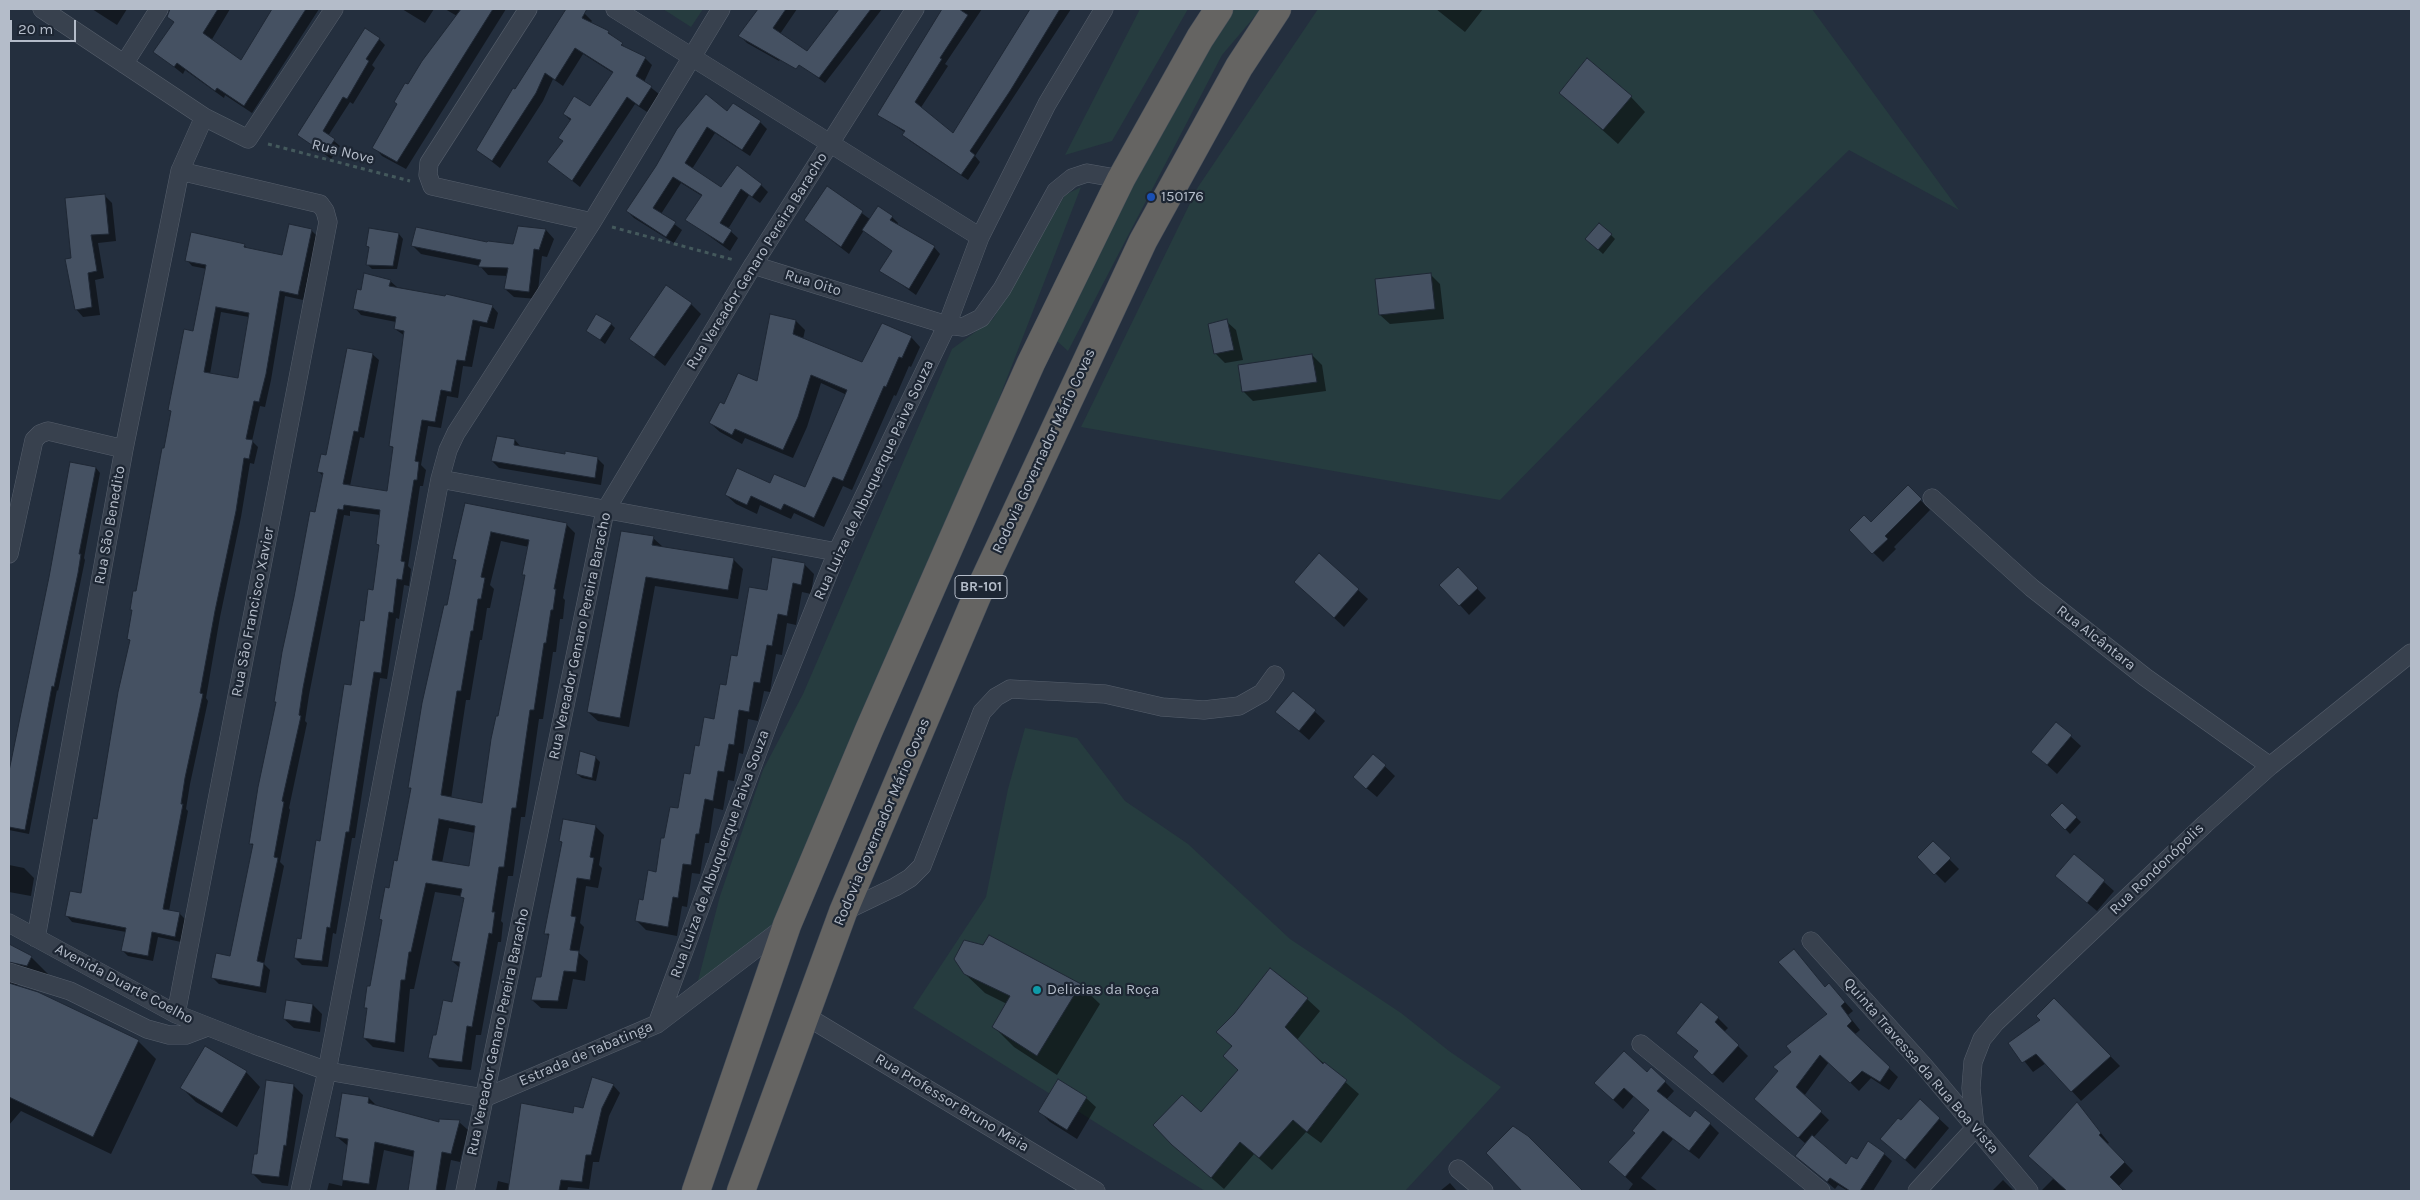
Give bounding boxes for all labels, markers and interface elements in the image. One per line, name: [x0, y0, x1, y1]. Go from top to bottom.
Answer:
scale bar: [12, 10, 79, 42]
text: 20 m: [18, 20, 53, 38]
street label: Rua Nove: [310, 136, 376, 168]
street label: Rua Vereador Genaro Pereira Baracho: [683, 149, 831, 373]
place label: 150176: [1161, 188, 1204, 206]
marker: 150176: [1145, 191, 1157, 203]
street label: Rua Oito: [783, 266, 843, 300]
street label: Rodovia Governador Mário Covas: [989, 346, 1099, 556]
street label: Rua Luiza de Albuquerque Paiva Souza: [810, 357, 938, 603]
street label: Rua São Benedito: [91, 464, 129, 586]
street label: Rua Vereador Genaro Pereira Baracho: [545, 511, 615, 761]
street label: Rua São Francisco Xavier: [228, 526, 278, 698]
road number: BR-101: [955, 576, 1007, 598]
street label: Rua Alcântara: [2053, 601, 2139, 675]
street label: Rodovia Governador Mário Covas: [830, 715, 934, 929]
street label: Rua Luiza de Albuquerque Paiva Souza: [667, 727, 773, 981]
street label: Rua Rondonópolis: [2106, 819, 2208, 919]
street label: Rua Vereador Genaro Pereira Baracho: [463, 907, 533, 1157]
street label: Avenida Duarte Coelho: [52, 940, 196, 1028]
street label: Quinta Travessa da Rua Boa Vista: [1840, 974, 2002, 1158]
place label: Delicias da Roça: [1047, 981, 1159, 999]
marker: Delicias da Roça: [1031, 984, 1043, 996]
street label: Estrada de Tabatinga: [516, 1018, 656, 1090]
street label: Rua Professor Bruno Maia: [872, 1050, 1032, 1156]

